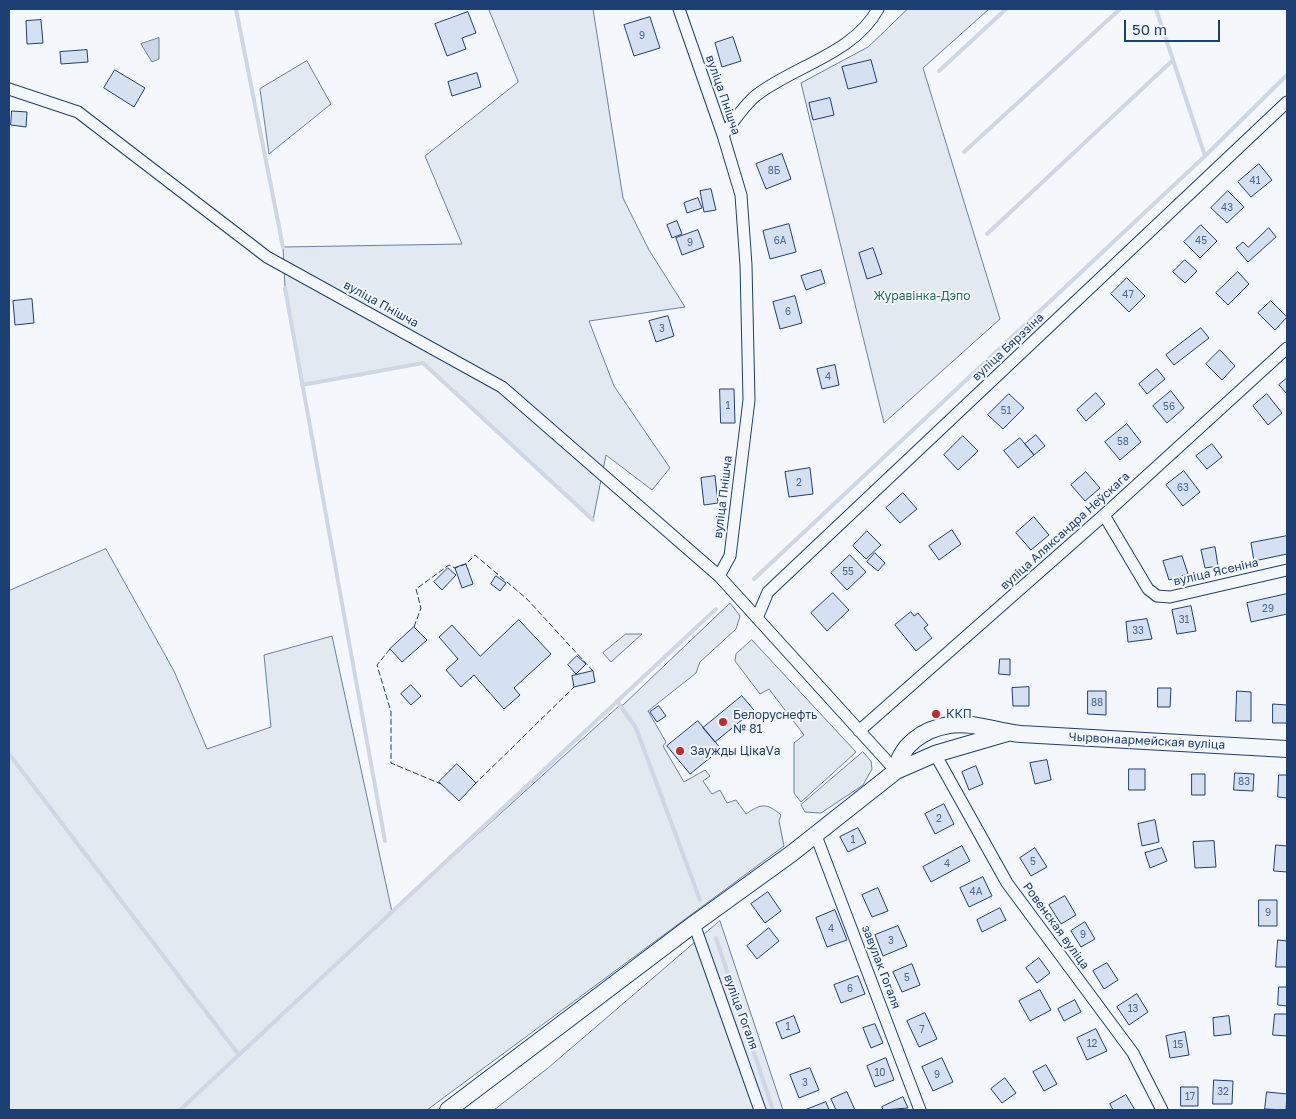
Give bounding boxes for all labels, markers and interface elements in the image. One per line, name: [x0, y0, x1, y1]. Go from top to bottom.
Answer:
scale bar: [1126, 10, 1222, 42]
text: 50 m: [1132, 20, 1167, 38]
house number: 9: [639, 30, 645, 42]
street label: вуліца Пнішча: [703, 53, 743, 137]
house number: 8Б: [768, 165, 780, 177]
house number: 41: [1250, 175, 1260, 187]
house number: 43: [1221, 202, 1233, 214]
house number: 6А: [774, 235, 786, 247]
house number: 45: [1195, 235, 1207, 247]
house number: 9: [687, 237, 693, 249]
street label: вуліца Пнішча: [341, 278, 421, 330]
park label: Журавінка-Дэпо: [874, 289, 970, 303]
house number: 47: [1122, 289, 1134, 301]
house number: 6: [785, 306, 791, 318]
street label: вуліца Бярэзіна: [969, 310, 1047, 384]
house number: 3: [659, 323, 665, 335]
house number: 4: [825, 371, 831, 383]
house number: 1: [726, 400, 730, 412]
house number: 56: [1163, 401, 1175, 413]
house number: 51: [1001, 405, 1011, 417]
house number: 58: [1117, 436, 1129, 448]
street label: вуліца Пнішча: [711, 455, 735, 539]
street label: вуліца Аляксандра Неўскага: [997, 469, 1133, 593]
house number: 2: [796, 477, 802, 489]
house number: 63: [1177, 482, 1189, 494]
street label: вуліца Ясеніна: [1172, 555, 1260, 589]
house number: 55: [842, 566, 854, 578]
house number: 29: [1262, 603, 1274, 615]
house number: 31: [1179, 614, 1189, 626]
house number: 33: [1132, 625, 1144, 637]
house number: 88: [1091, 697, 1103, 709]
place label: ККП: [946, 707, 972, 721]
place label: Белоруснефть № 81: [733, 708, 817, 736]
marker: ККП: [930, 708, 942, 720]
marker: Белоруснефть № 81: [717, 716, 729, 728]
street label: Чырвонаармейская вуліца: [1068, 730, 1226, 752]
place label: Заужды ЦікаVа: [690, 744, 781, 758]
marker: Заужды ЦікаVа: [674, 745, 686, 757]
house number: 83: [1238, 776, 1250, 788]
house number: 2: [936, 813, 942, 825]
house number: 1: [851, 834, 855, 846]
house number: 5: [1030, 856, 1036, 868]
house number: 4: [944, 858, 950, 870]
street label: Ровенская вуліца: [1020, 880, 1092, 972]
house number: 4А: [970, 886, 982, 898]
house number: 9: [1265, 907, 1271, 919]
house number: 4: [828, 923, 834, 935]
street label: завулак Гогаля: [858, 923, 904, 1011]
house number: 9: [1080, 929, 1086, 941]
house number: 3: [888, 935, 894, 947]
street label: вуліца Гогаля: [721, 972, 761, 1052]
house number: 5: [904, 972, 910, 984]
house number: 6: [847, 983, 853, 995]
house number: 13: [1128, 1003, 1138, 1015]
house number: 1: [786, 1021, 790, 1033]
house number: 7: [919, 1024, 925, 1036]
house number: 12: [1087, 1038, 1097, 1050]
house number: 15: [1173, 1039, 1183, 1051]
house number: 10: [874, 1067, 886, 1079]
house number: 9: [934, 1069, 940, 1081]
house number: 3: [802, 1077, 808, 1089]
house number: 32: [1217, 1086, 1229, 1098]
house number: 17: [1185, 1091, 1195, 1103]

